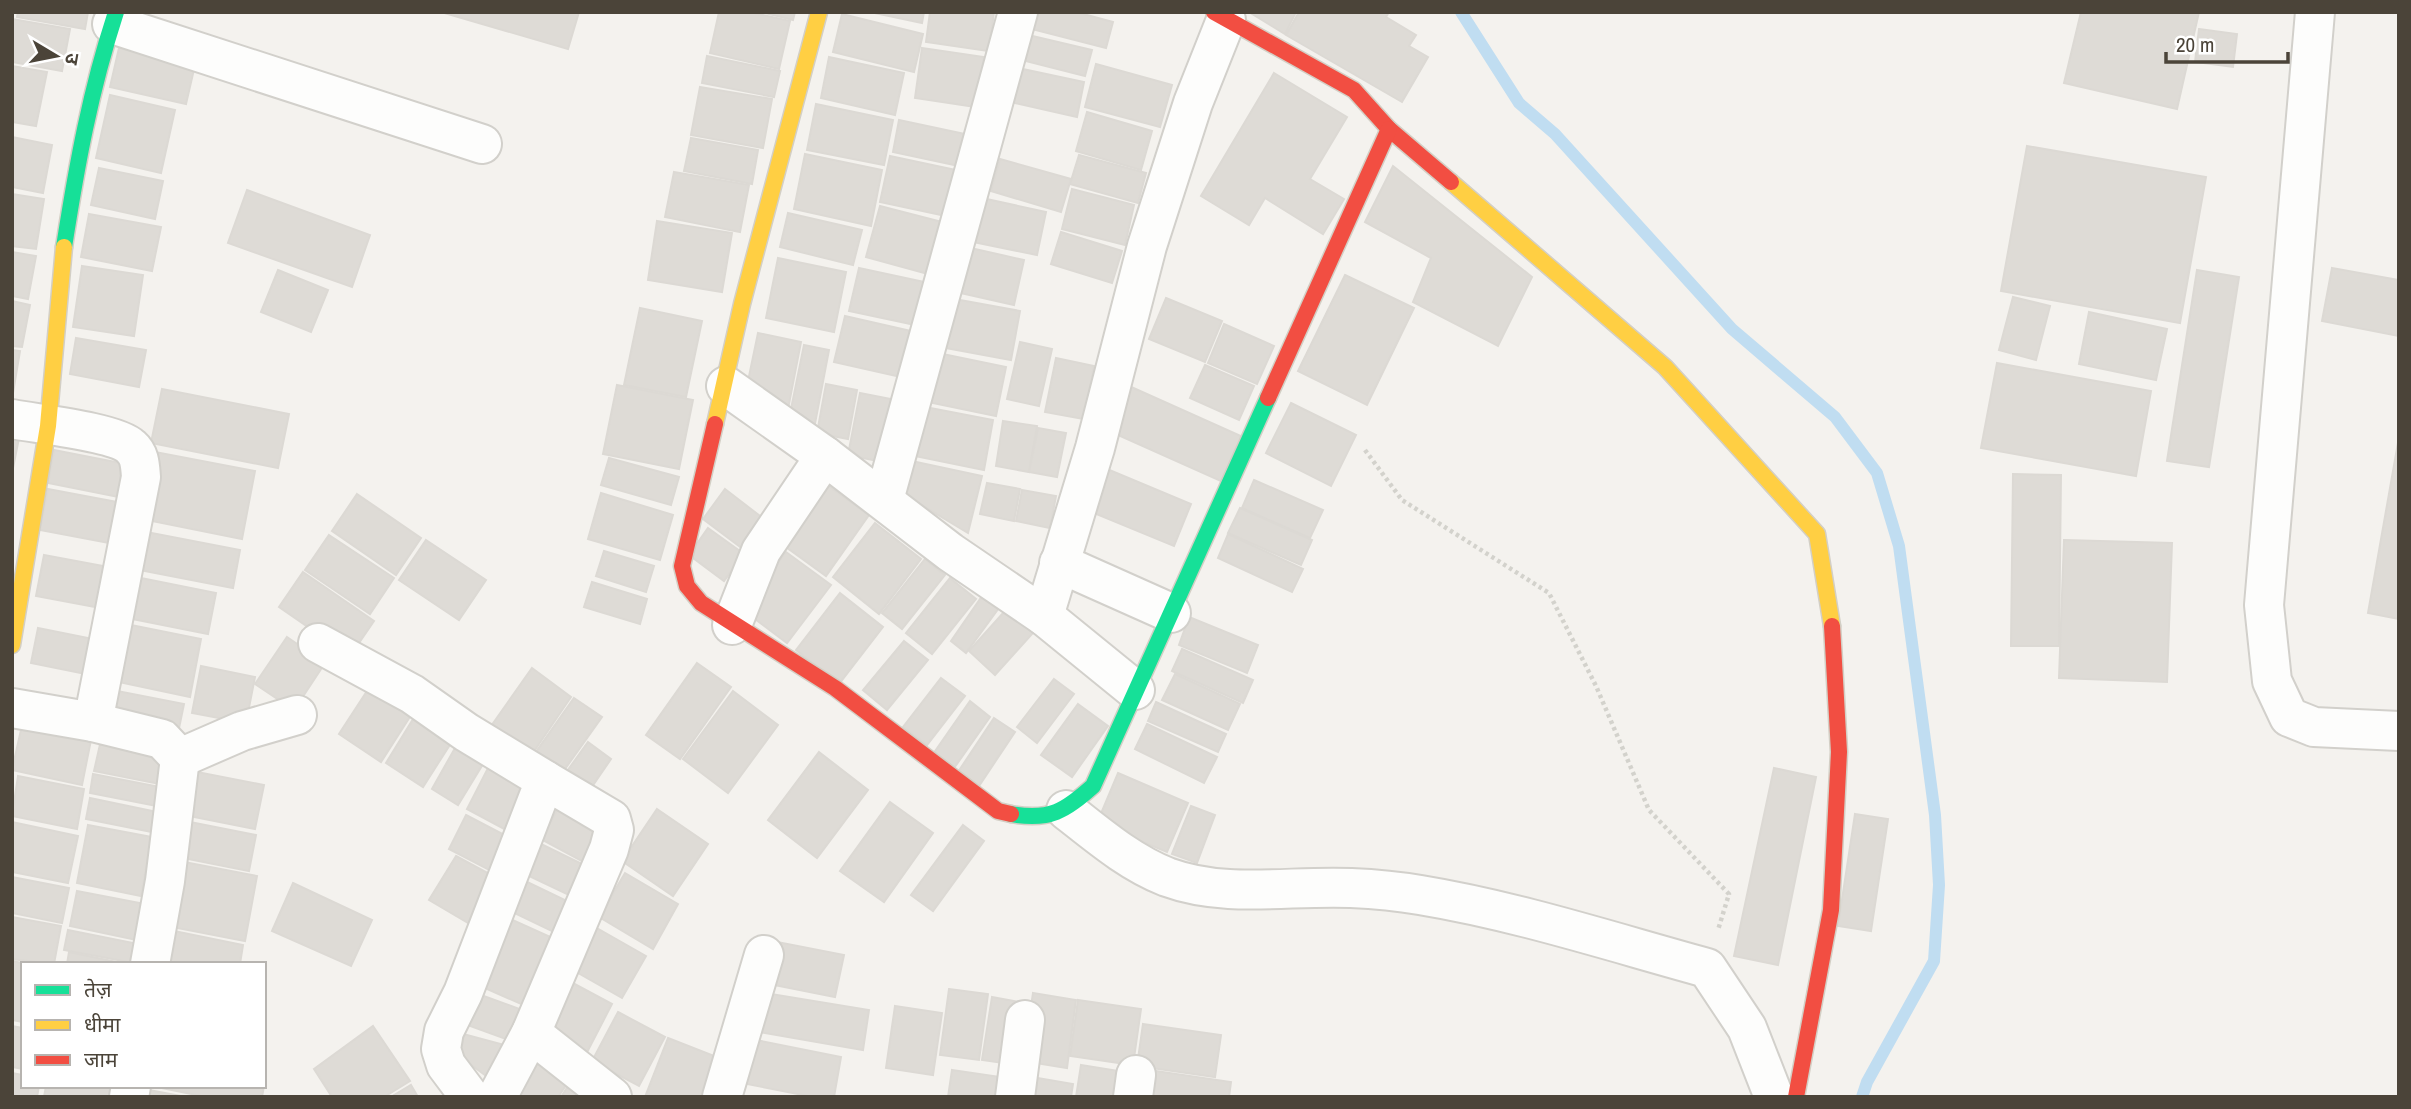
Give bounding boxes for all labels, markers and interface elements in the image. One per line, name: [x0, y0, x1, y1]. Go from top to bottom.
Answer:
north arrow: [21, 21, 91, 91]
scale bar: [2166, 21, 2288, 65]
text: 20 m: [2176, 30, 2214, 59]
text: उ: [59, 51, 87, 68]
legend: [21, 962, 266, 1088]
text: तेज़: [84, 975, 112, 1004]
text: धीमा: [84, 1010, 121, 1039]
text: जाम: [84, 1045, 118, 1074]

